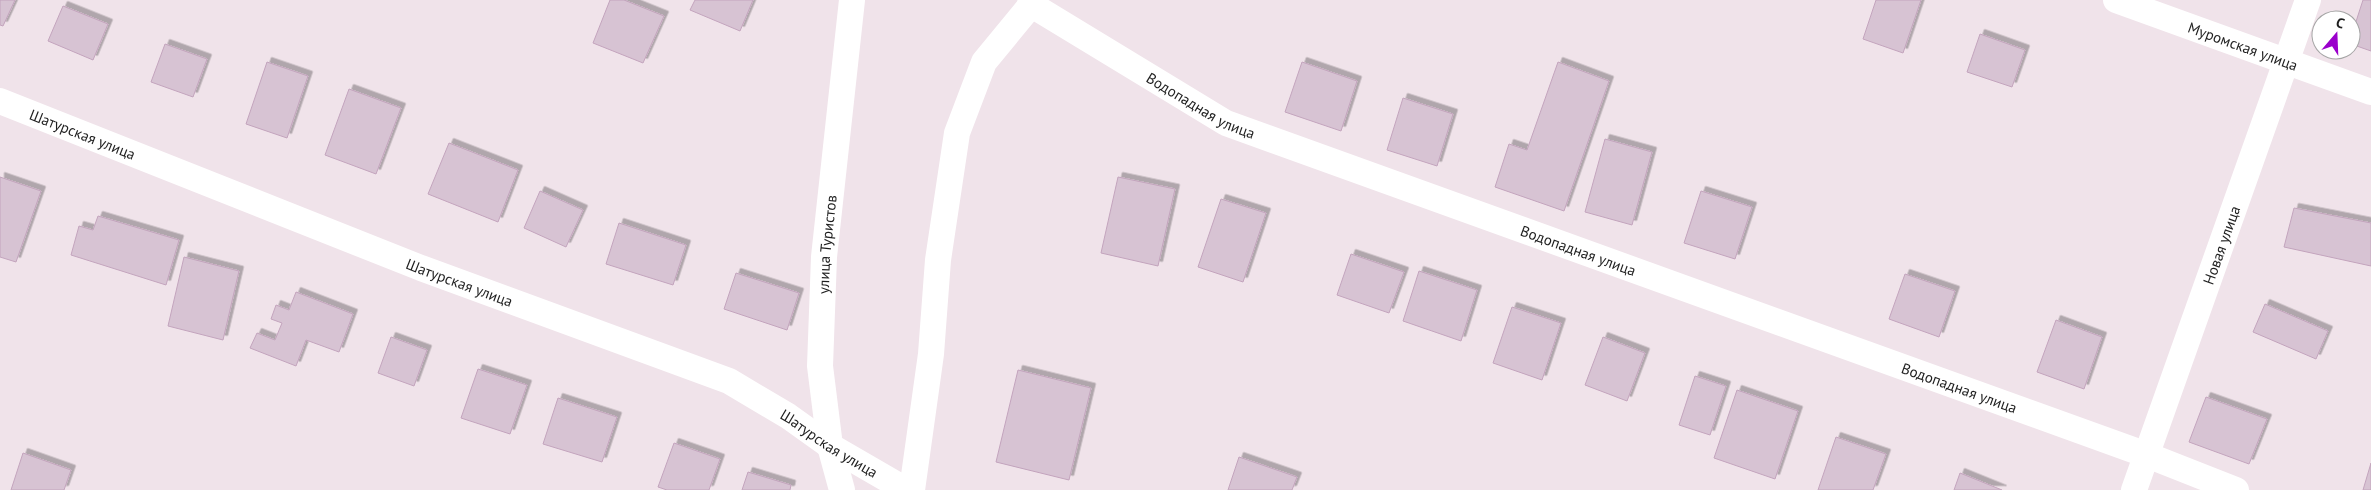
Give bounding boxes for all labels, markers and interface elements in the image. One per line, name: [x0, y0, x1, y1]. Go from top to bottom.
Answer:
north arrow: [2311, 10, 2361, 60]
text: С: [2334, 13, 2347, 33]
street label: Муромская улица: [2185, 17, 2301, 74]
street label: Водопадная улица: [1143, 68, 1258, 142]
street label: Шатурская улица: [27, 104, 139, 163]
street label: улица Туристов: [813, 194, 840, 294]
street label: Новая улица: [2198, 203, 2244, 287]
street label: Водопадная улица: [1518, 221, 1639, 280]
street label: Шатурская улица: [403, 254, 516, 310]
street label: Водопадная улица: [1899, 358, 2020, 417]
street label: Шатурская улица: [777, 404, 882, 481]

